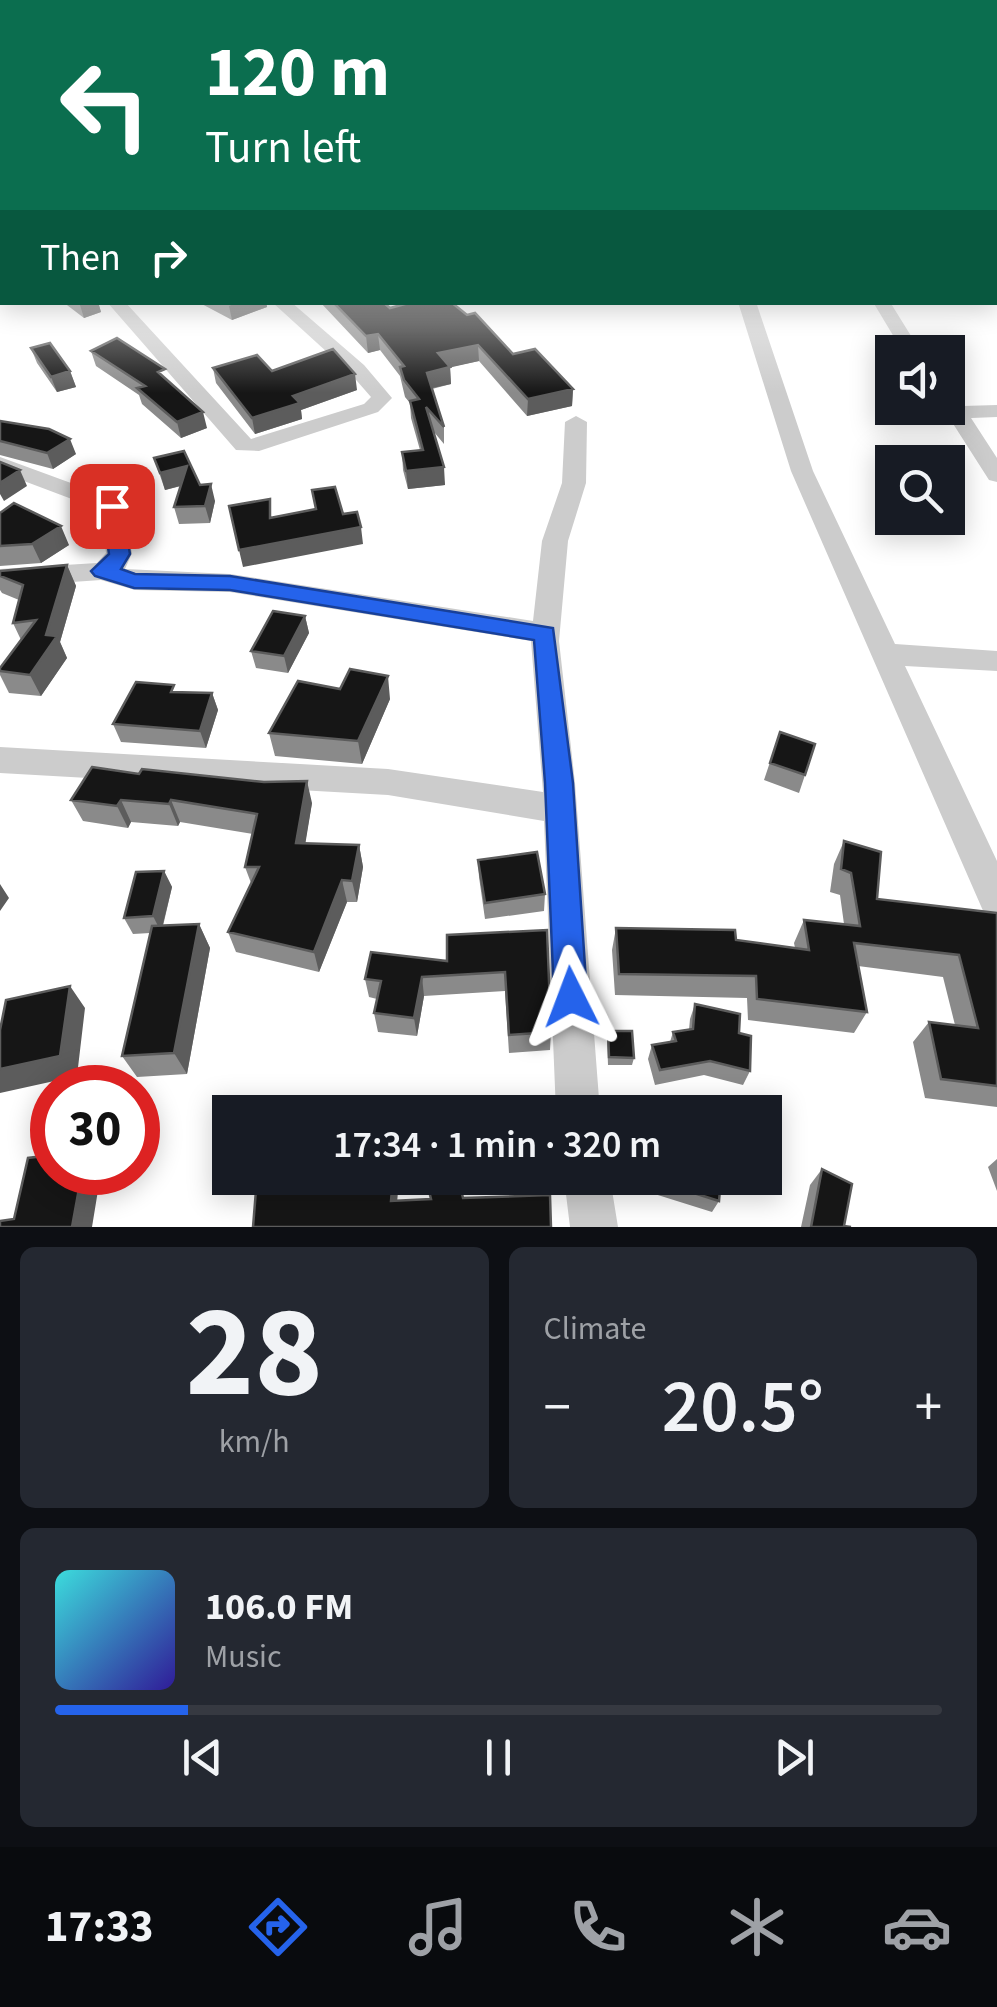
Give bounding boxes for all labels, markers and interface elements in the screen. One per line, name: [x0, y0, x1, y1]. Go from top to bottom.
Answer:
text: 120 m: [205, 23, 390, 123]
icon: left: [40, 40, 170, 170]
text: Turn left: [205, 116, 361, 180]
icon: right: [141, 230, 196, 285]
text: Then: [40, 231, 121, 285]
map controls: [875, 335, 965, 535]
button: sound: [875, 335, 965, 425]
button: search: [875, 445, 965, 535]
pin: [70, 464, 155, 549]
icon: arrive: [85, 479, 140, 534]
position arrow: [519, 945, 623, 1049]
speed limit sign: 30: [30, 1065, 160, 1195]
text: 17:34 · 1 min · 320 m: [333, 1118, 661, 1172]
text: 28: [186, 1261, 323, 1446]
text: Climate: [544, 1306, 646, 1352]
text: 20.5°: [662, 1354, 824, 1461]
text: −: [544, 1369, 571, 1447]
text: +: [915, 1369, 942, 1447]
text: km/h: [219, 1419, 290, 1465]
text: 106.0 FM: [205, 1580, 353, 1634]
text: Music: [205, 1634, 282, 1680]
icon: previous: [175, 1730, 230, 1785]
icon: pause: [471, 1730, 526, 1785]
icon: next: [767, 1730, 822, 1785]
icon: directions: [243, 1892, 313, 1962]
icon: music: [403, 1892, 473, 1962]
icon: phone: [563, 1892, 633, 1962]
icon: climate: [722, 1892, 792, 1962]
icon: car: [882, 1892, 952, 1962]
text: 17:33: [45, 1895, 153, 1959]

